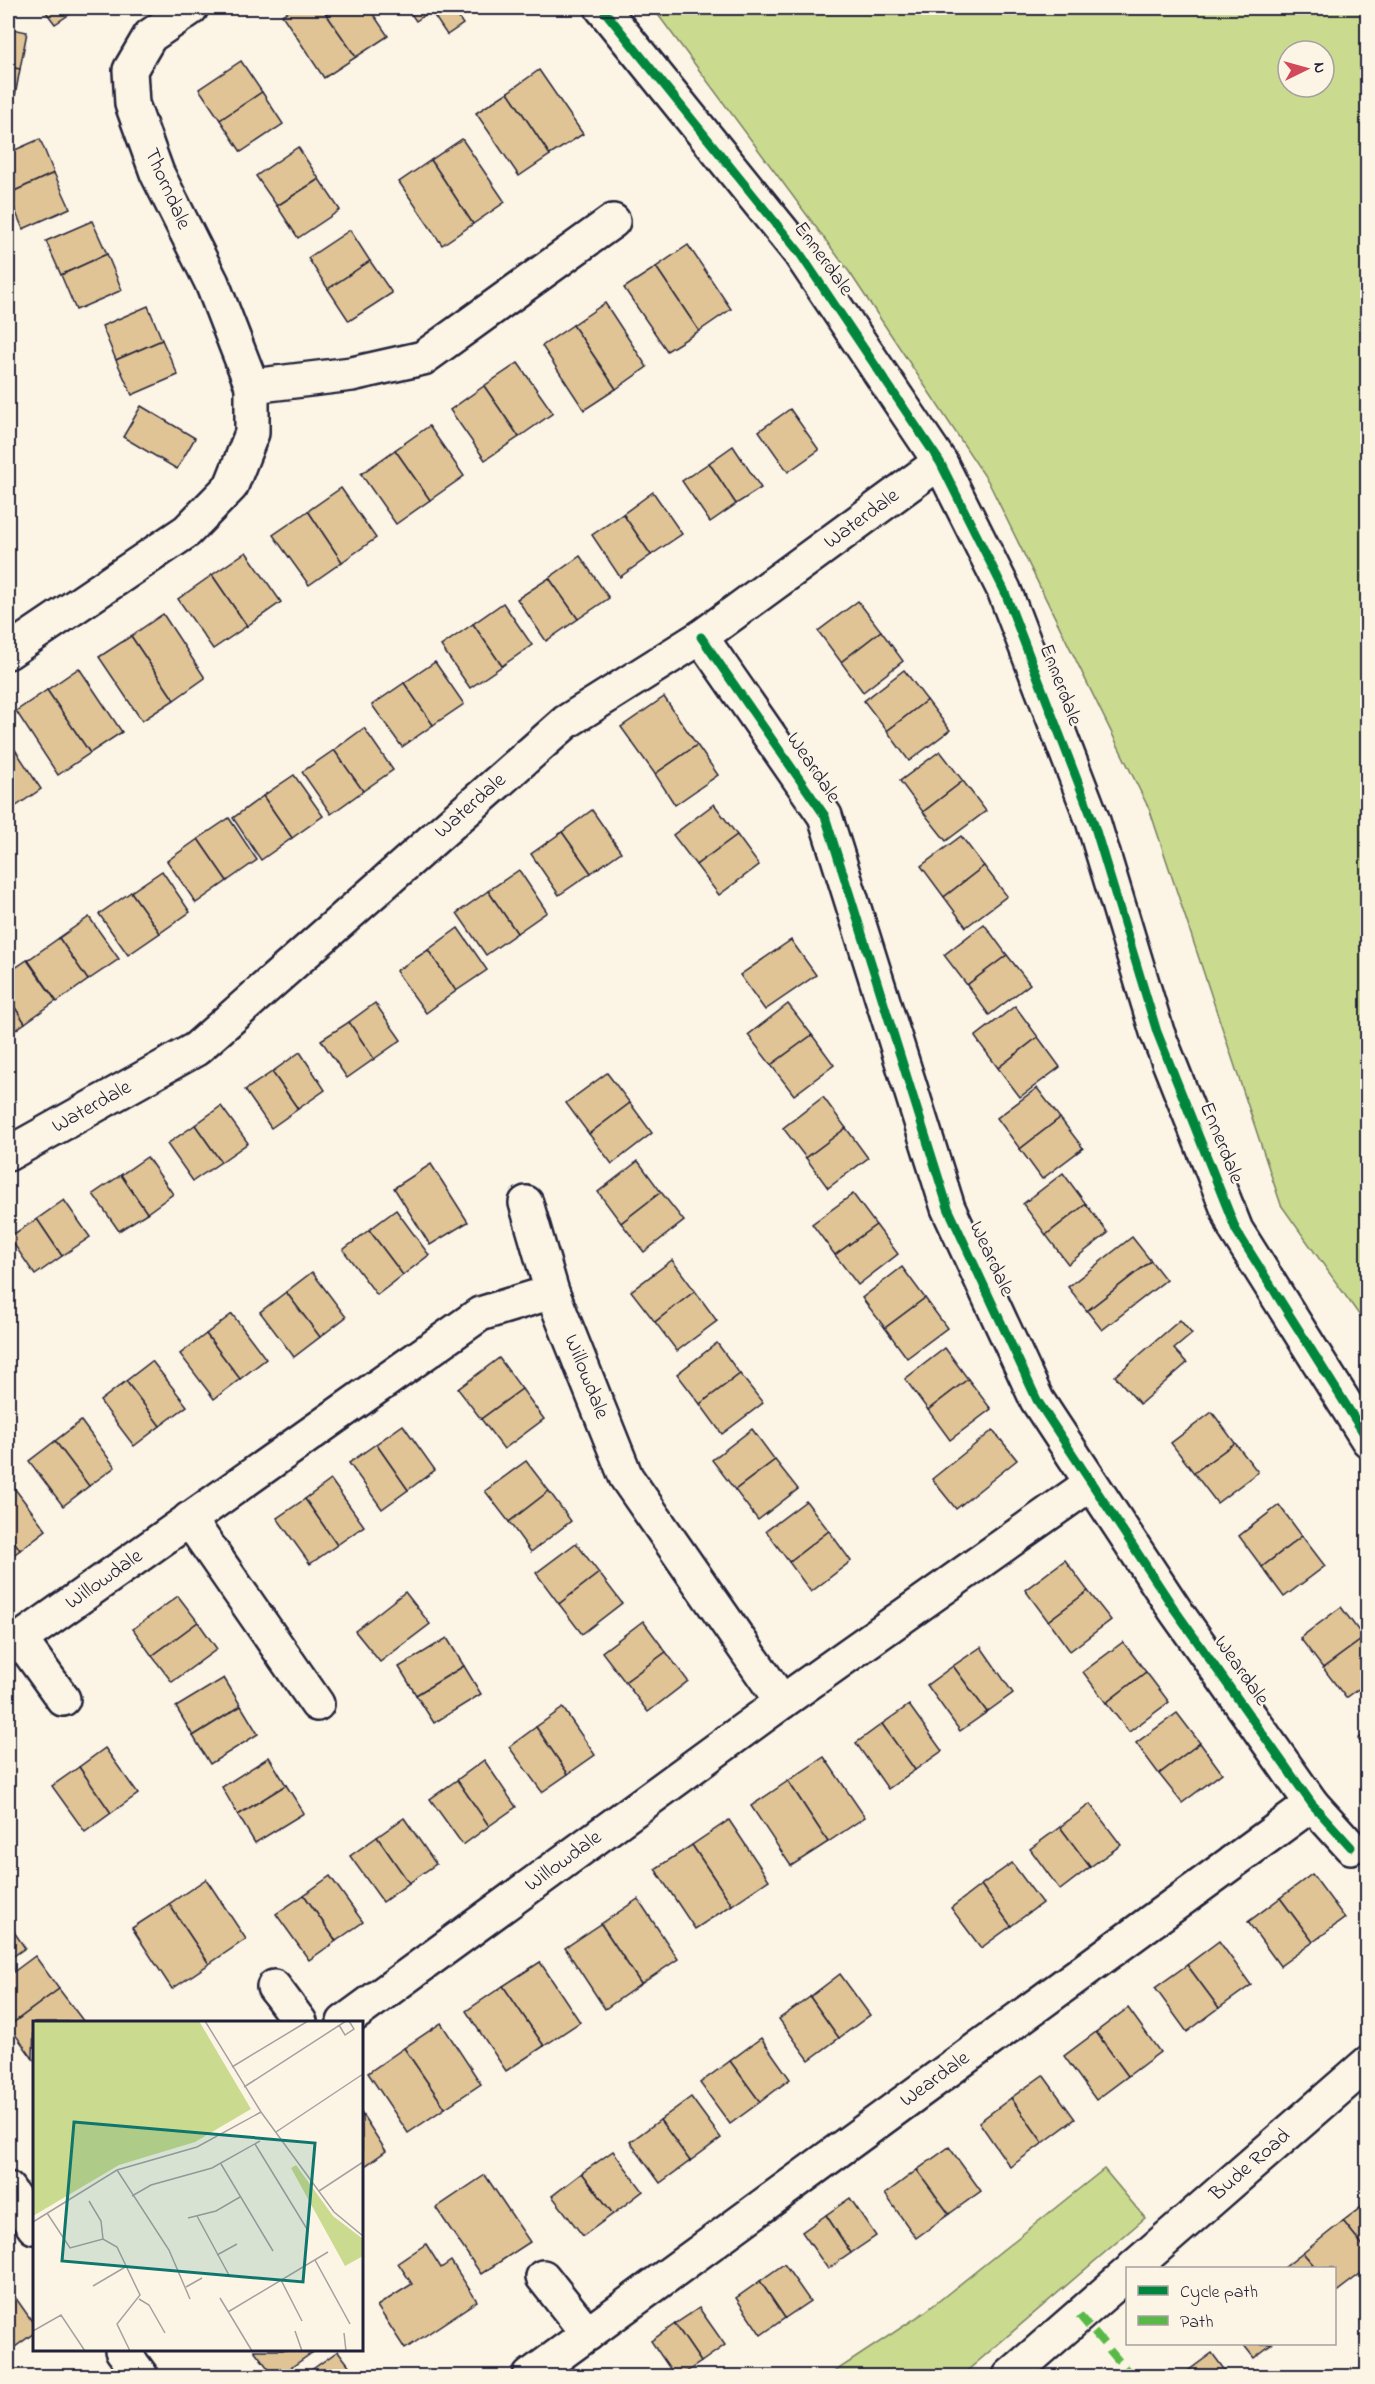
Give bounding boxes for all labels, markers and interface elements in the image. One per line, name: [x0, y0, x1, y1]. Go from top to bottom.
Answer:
north arrow: [1276, 39, 1336, 99]
text: N: [1307, 61, 1331, 74]
street label: Thorndale: [136, 144, 198, 235]
street label: Ennerdale: [786, 216, 861, 303]
street label: Waterdale: [818, 481, 906, 557]
street label: Ennerdale: [1031, 640, 1090, 731]
street label: Weardale: [778, 727, 848, 810]
street label: Waterdale: [428, 766, 514, 846]
street label: Waterdale: [47, 1073, 137, 1141]
street label: Ennerdale: [1191, 1098, 1251, 1189]
street label: Weardale: [961, 1217, 1022, 1302]
street label: Willowdale: [555, 1330, 617, 1424]
street label: Willowdale: [59, 1542, 150, 1618]
street label: Weardale: [1206, 1630, 1276, 1713]
street label: Willowdale: [519, 1823, 609, 1900]
inset map: [33, 2021, 363, 2351]
street label: Weardale: [894, 2044, 977, 2115]
street label: Bude Road: [1203, 2122, 1298, 2210]
legend: [1126, 2267, 1336, 2345]
text: Cycle path: [1180, 2280, 1258, 2306]
text: Path: [1180, 2310, 1214, 2336]

